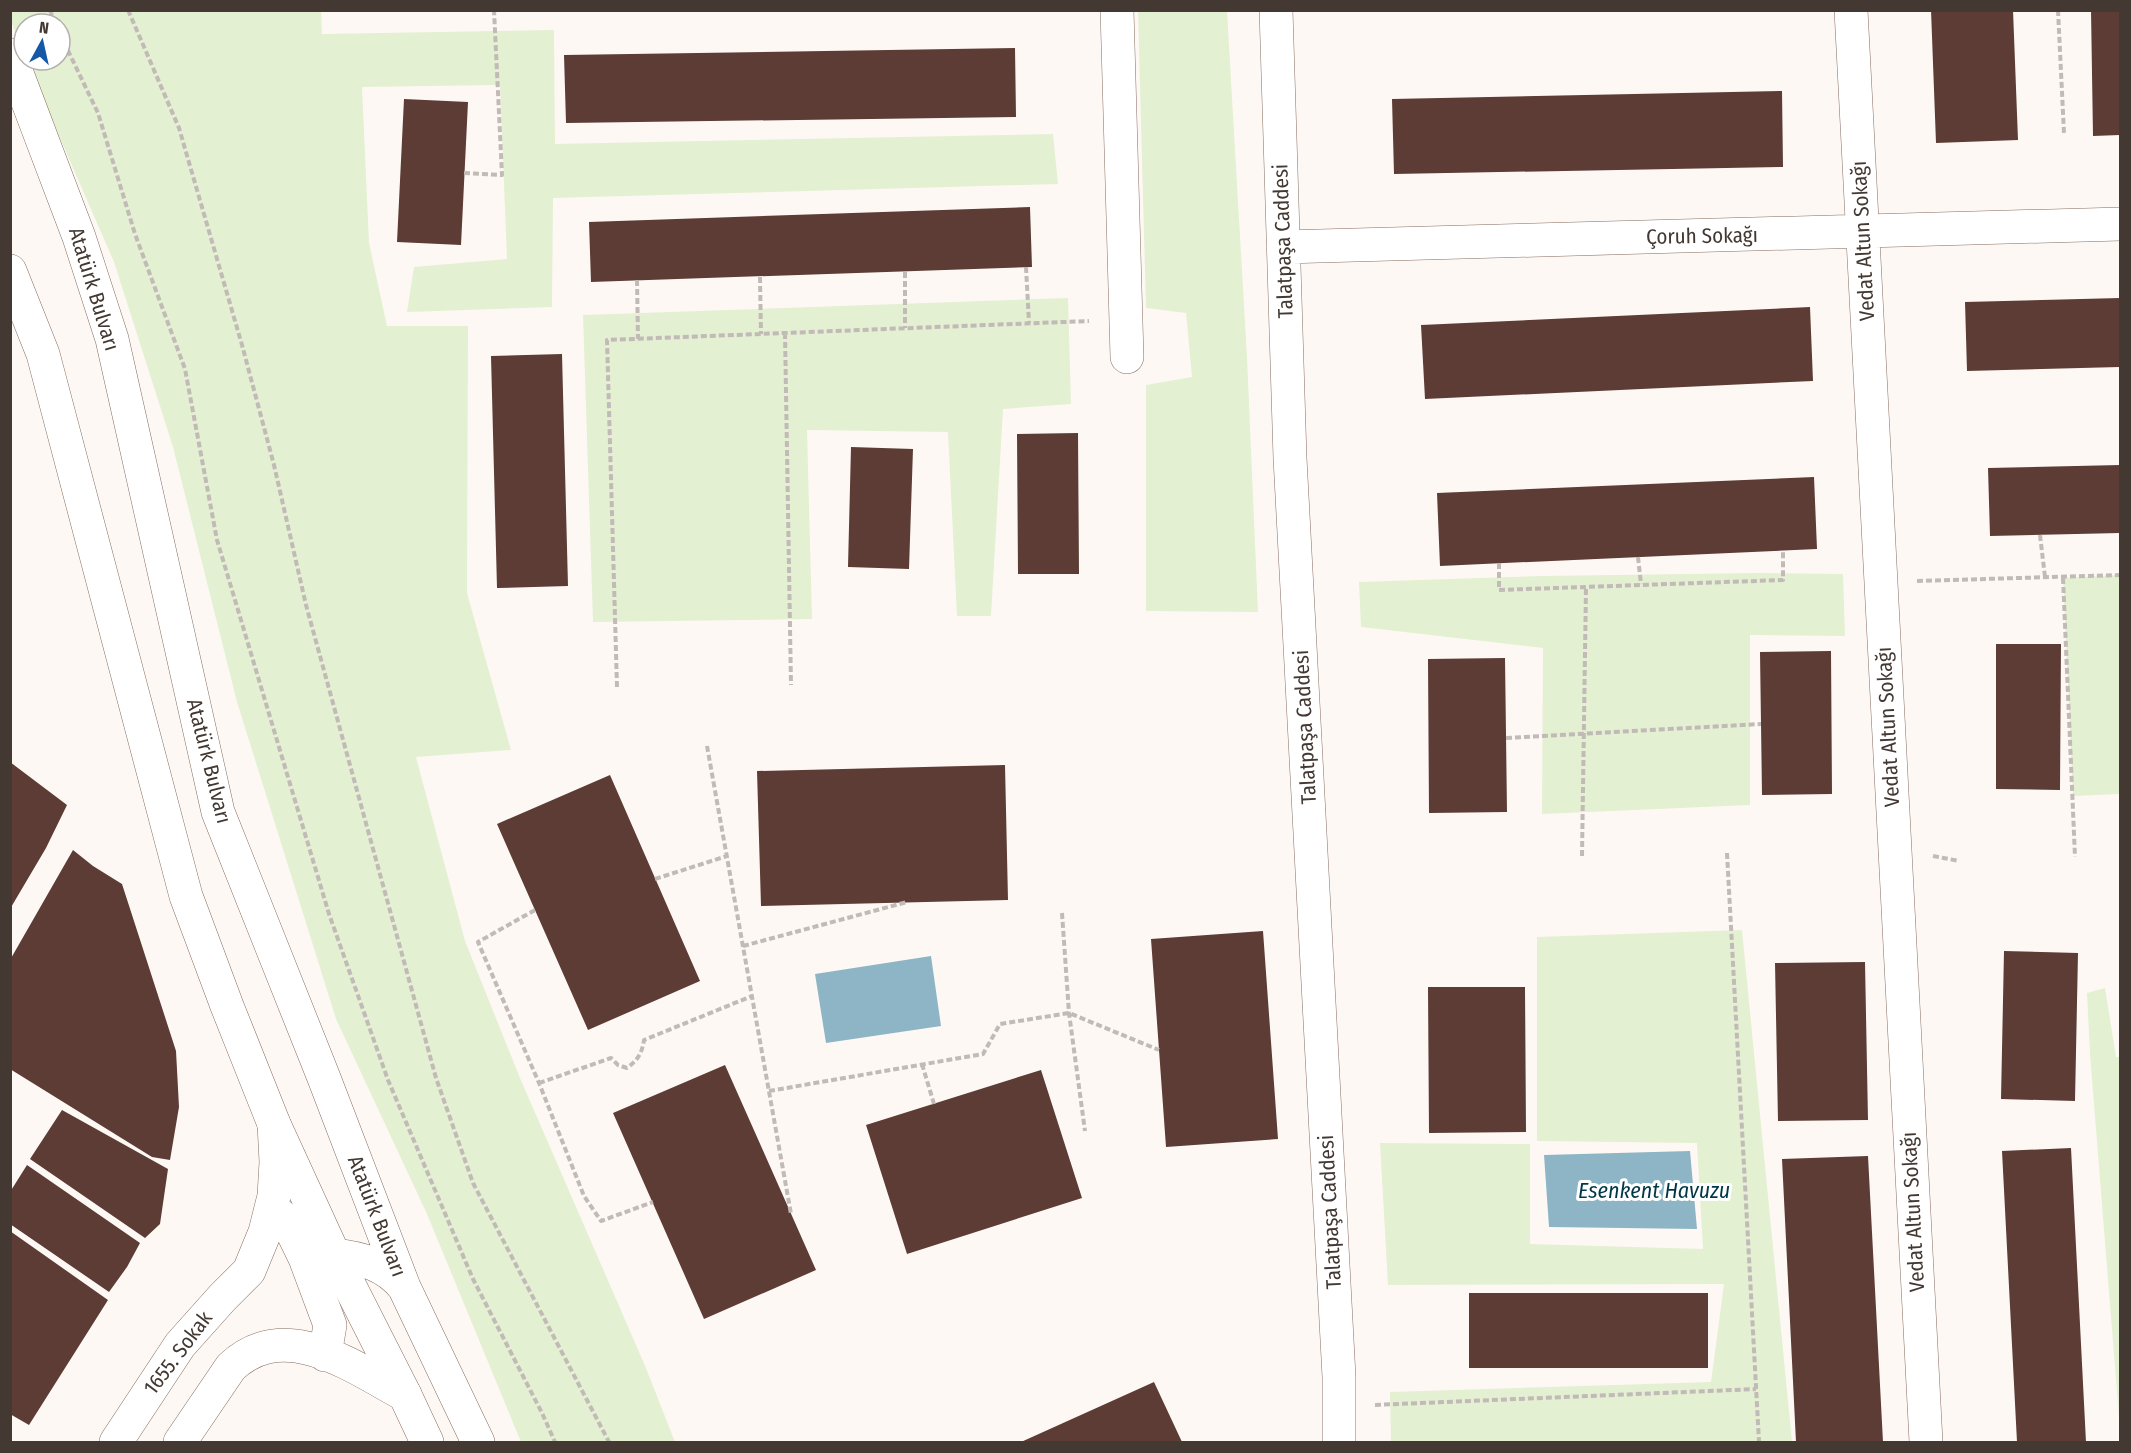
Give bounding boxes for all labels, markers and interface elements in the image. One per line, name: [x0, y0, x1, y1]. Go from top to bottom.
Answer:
north arrow: [12, 12, 72, 72]
text: N: [38, 18, 50, 38]
street label: Vedat Altun Sokağı: [1846, 160, 1880, 322]
street label: Talatpaşa Caddesi: [1267, 163, 1299, 319]
street label: Çoruh Sokağı: [1646, 222, 1758, 250]
street label: Atatürk Bulvarı: [63, 224, 125, 354]
street label: Vedat Altun Sokağı: [1871, 646, 1905, 808]
street label: Talatpaşa Caddesi: [1288, 649, 1322, 805]
street label: Atatürk Bulvarı: [181, 696, 237, 826]
street label: Vedat Altun Sokağı: [1896, 1131, 1930, 1293]
street label: Talatpaşa Caddesi: [1313, 1134, 1347, 1290]
street label: Atatürk Bulvarı: [342, 1152, 412, 1280]
water label: Esenkent Havuzu: [1578, 1177, 1730, 1204]
street label: 1655. Sokak: [138, 1306, 218, 1400]

